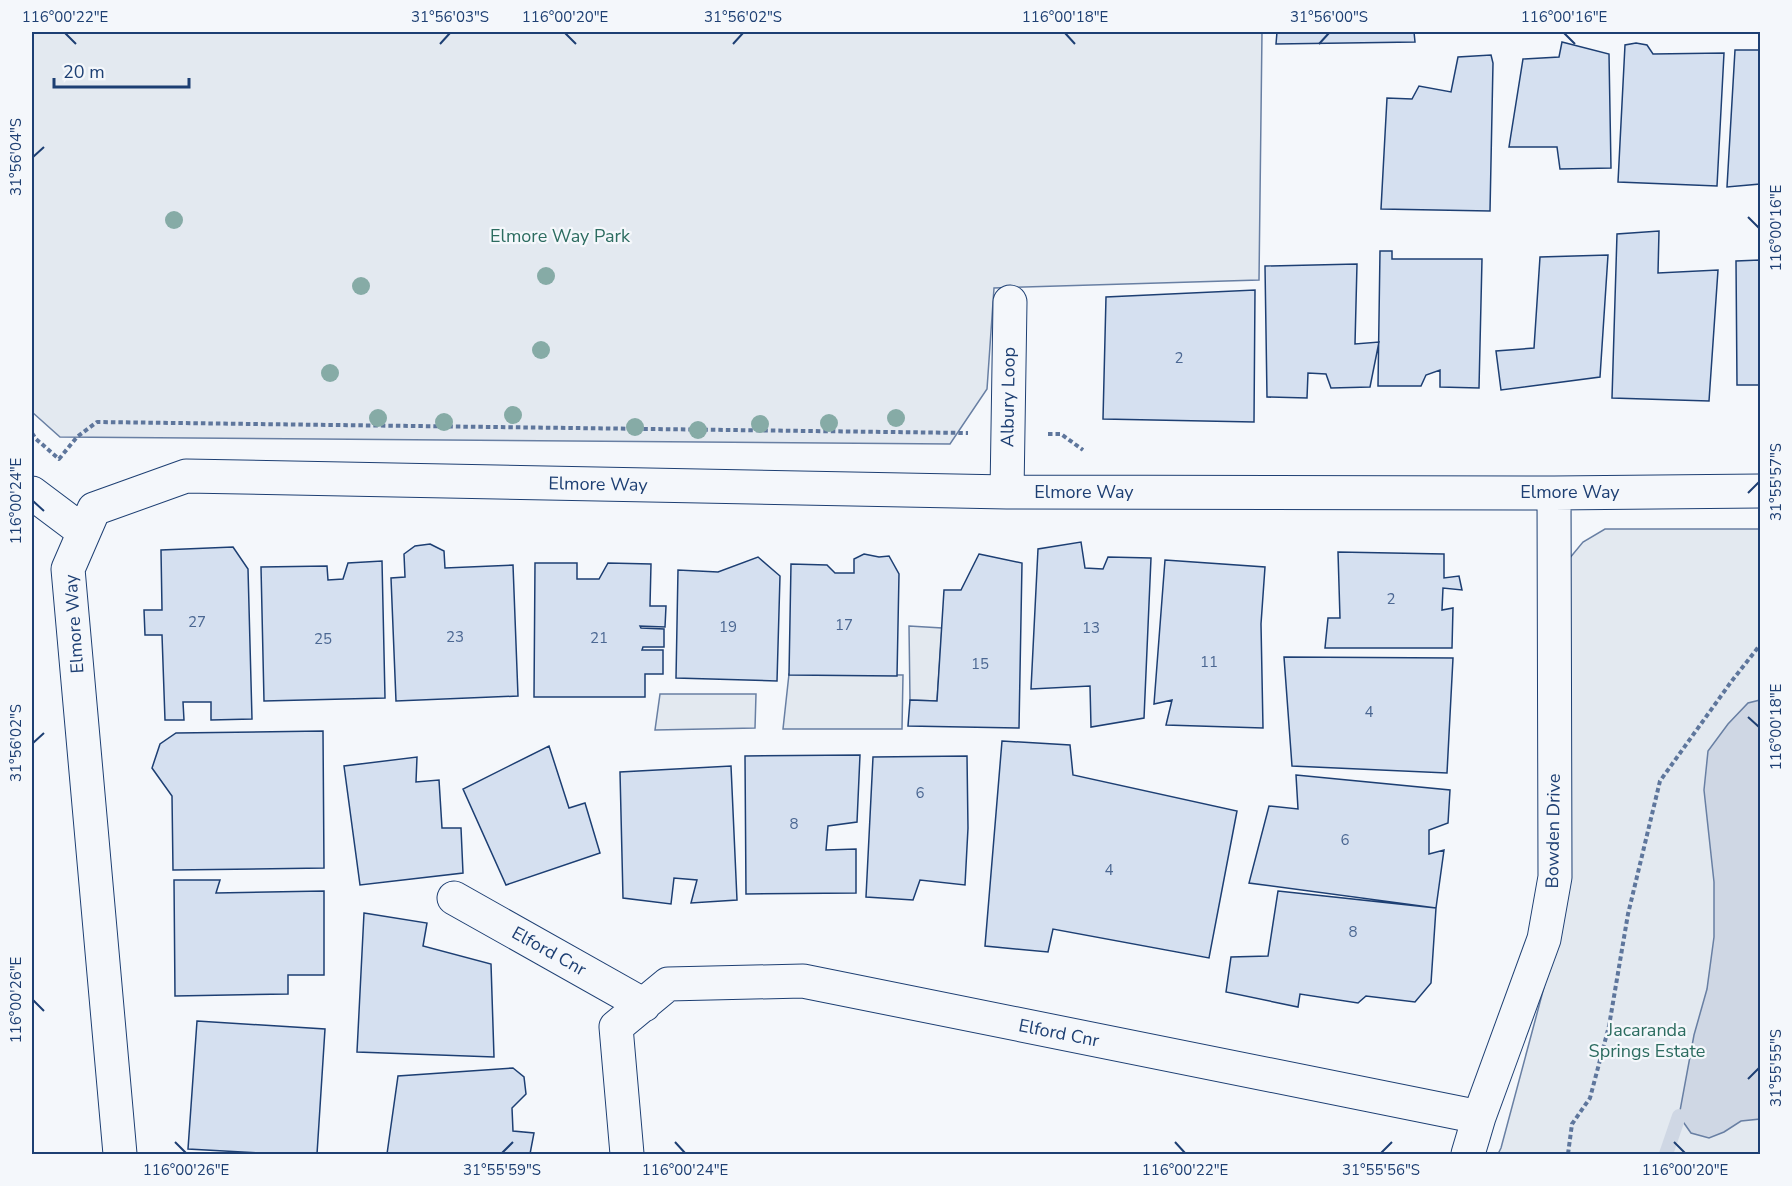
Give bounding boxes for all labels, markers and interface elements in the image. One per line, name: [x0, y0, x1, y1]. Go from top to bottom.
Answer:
text: 116°00'22"E: [22, 7, 108, 27]
text: 31°56'03"S: [411, 7, 489, 27]
text: 116°00'20"E: [522, 7, 608, 27]
text: 31°56'02"S: [704, 7, 782, 27]
text: 116°00'18"E: [1022, 7, 1108, 27]
text: 31°56'00"S: [1290, 7, 1368, 27]
text: 116°00'16"E: [1521, 7, 1607, 27]
scale bar: [54, 51, 189, 89]
text: 20 m: [63, 60, 105, 84]
text: 31°56'04"S: [6, 118, 26, 196]
text: 116°00'16"E: [1766, 185, 1786, 271]
park label: Elmore Way Park: [490, 224, 631, 248]
street label: Albury Loop: [995, 347, 1021, 447]
house number: 2: [1174, 348, 1184, 368]
text: 31°55'57"S: [1766, 443, 1786, 521]
text: 116°00'24"E: [6, 458, 26, 544]
street label: Elmore Way: [548, 471, 649, 497]
street label: Elmore Way: [1034, 480, 1134, 504]
street label: Elmore Way: [1520, 480, 1620, 504]
street label: Elmore Way: [59, 573, 89, 674]
house number: 2: [1386, 589, 1396, 609]
house number: 27: [188, 612, 206, 632]
house number: 17: [835, 615, 853, 635]
house number: 19: [719, 617, 737, 637]
house number: 13: [1082, 618, 1100, 638]
house number: 23: [446, 627, 464, 647]
house number: 21: [590, 628, 608, 648]
house number: 25: [314, 629, 332, 649]
house number: 11: [1200, 652, 1218, 672]
house number: 15: [971, 654, 989, 674]
text: 116°00'18"E: [1766, 684, 1786, 770]
house number: 4: [1364, 702, 1374, 722]
text: 31°56'02"S: [6, 704, 26, 782]
street label: Bowden Drive: [1540, 773, 1566, 889]
house number: 6: [915, 783, 925, 803]
house number: 8: [789, 814, 799, 834]
house number: 6: [1340, 830, 1350, 850]
house number: 4: [1104, 860, 1114, 880]
street label: Elford Cnr: [507, 921, 591, 982]
house number: 8: [1348, 922, 1358, 942]
text: 116°00'26"E: [6, 957, 26, 1043]
street label: Elford Cnr: [1017, 1013, 1102, 1053]
park label: Jacaranda Springs Estate: [1589, 1018, 1705, 1063]
text: 31°55'55"S: [1766, 1029, 1786, 1107]
text: 116°00'26"E: [143, 1160, 229, 1180]
text: 31°55'59"S: [463, 1160, 541, 1180]
text: 116°00'24"E: [642, 1160, 728, 1180]
text: 116°00'22"E: [1142, 1160, 1228, 1180]
text: 31°55'56"S: [1342, 1160, 1420, 1180]
text: 116°00'20"E: [1642, 1160, 1728, 1180]

